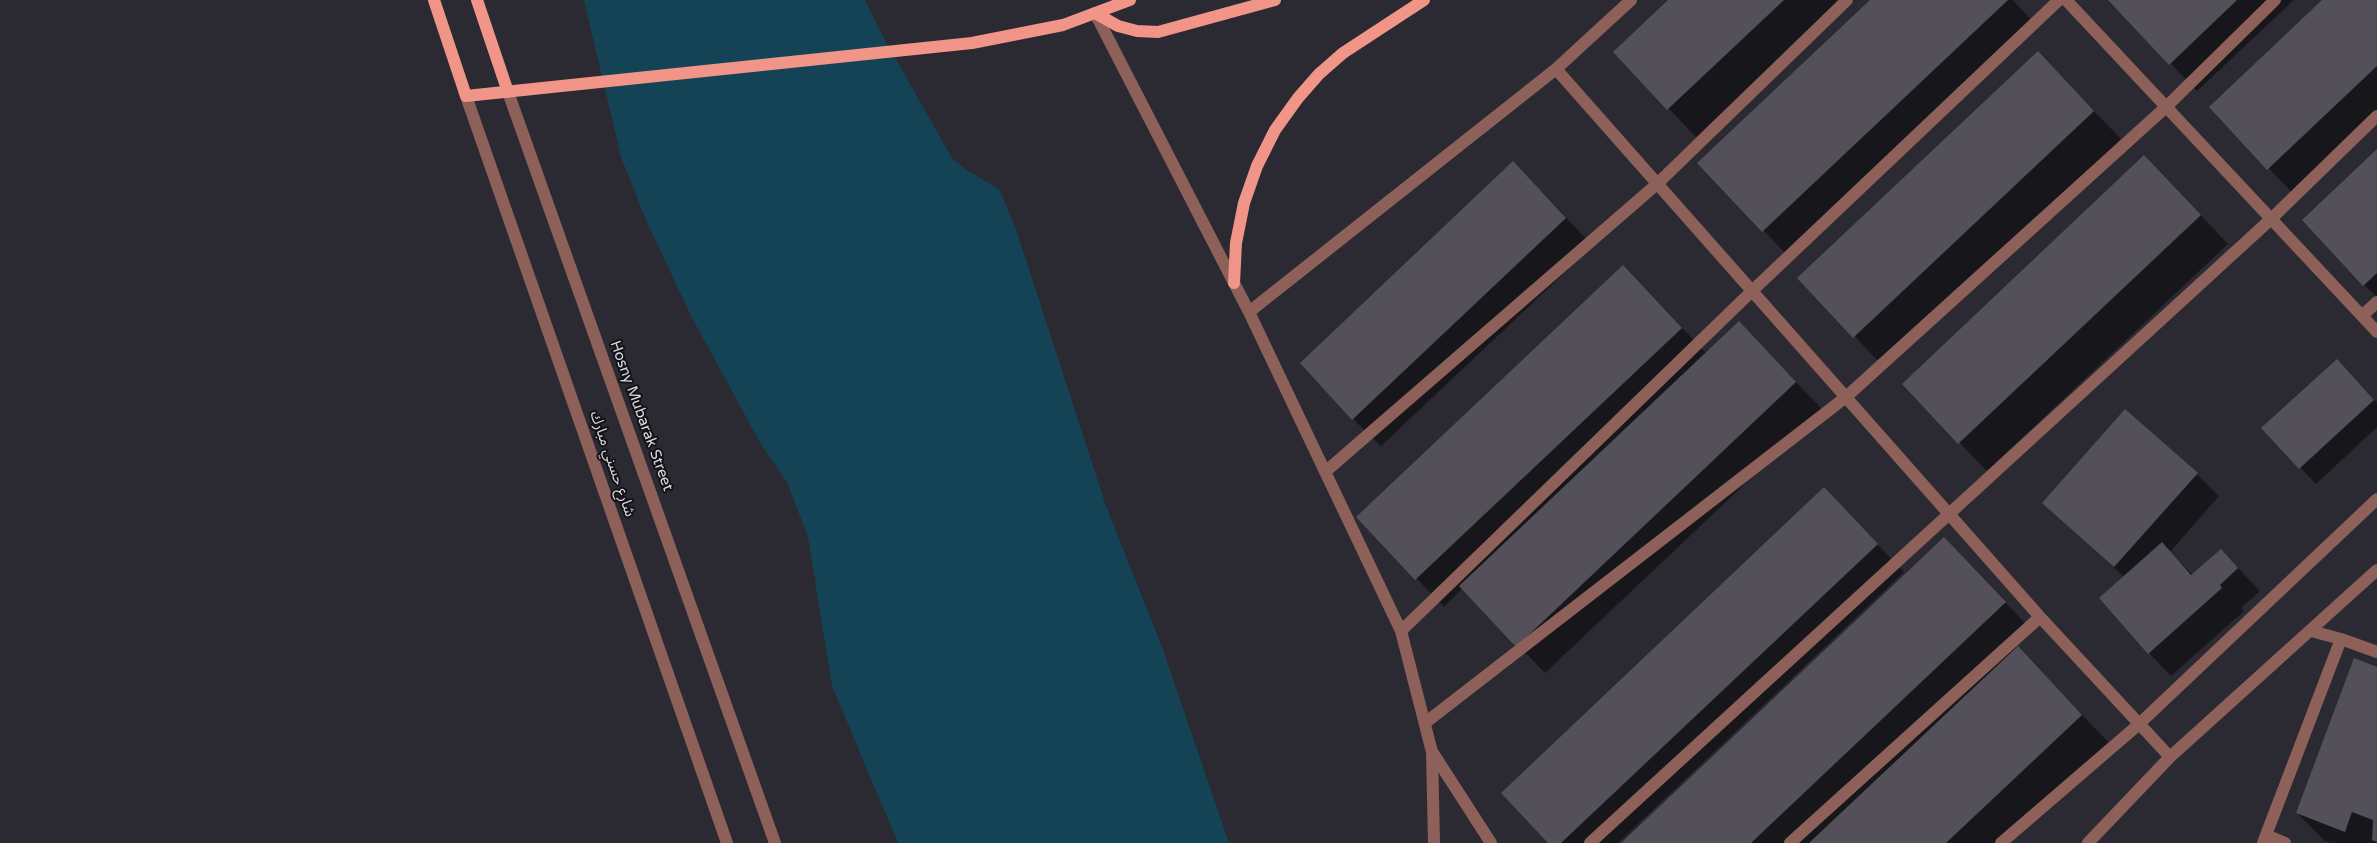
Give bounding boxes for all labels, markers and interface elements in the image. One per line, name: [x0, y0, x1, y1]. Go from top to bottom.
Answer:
street label: Hosny Mubarak Street: [605, 338, 677, 494]
street label: شارع حسني مبارك: [585, 409, 639, 519]

